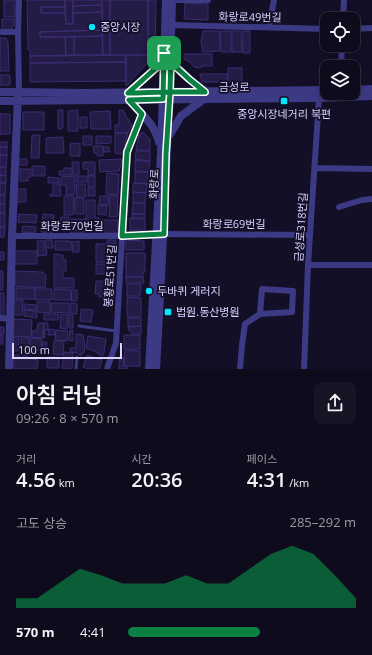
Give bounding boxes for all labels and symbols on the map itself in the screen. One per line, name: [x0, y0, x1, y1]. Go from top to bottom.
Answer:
street label: 화랑로49번길: [218, 8, 282, 25]
place label: 중앙시장: [100, 19, 140, 34]
marker: 중앙시장: [87, 22, 97, 32]
pin: [147, 36, 181, 70]
street label: 금성로: [219, 79, 249, 94]
marker: 중앙시장네거리 북편: [279, 96, 289, 106]
place label: 중앙시장네거리 북편: [237, 106, 331, 121]
street label: 화랑로: [145, 169, 162, 199]
street label: 금성로318번길: [291, 192, 310, 262]
street label: 화랑로69번길: [202, 216, 266, 231]
street label: 화랑로70번길: [40, 218, 104, 233]
street label: 봉황로51번길: [100, 244, 119, 308]
place label: 두바퀴 게러지: [157, 283, 221, 298]
marker: 두바퀴 게러지: [144, 286, 154, 296]
place label: 법원.동산병원: [176, 304, 240, 319]
marker: 법원.동산병원: [163, 307, 173, 317]
scale bar: [12, 341, 122, 360]

